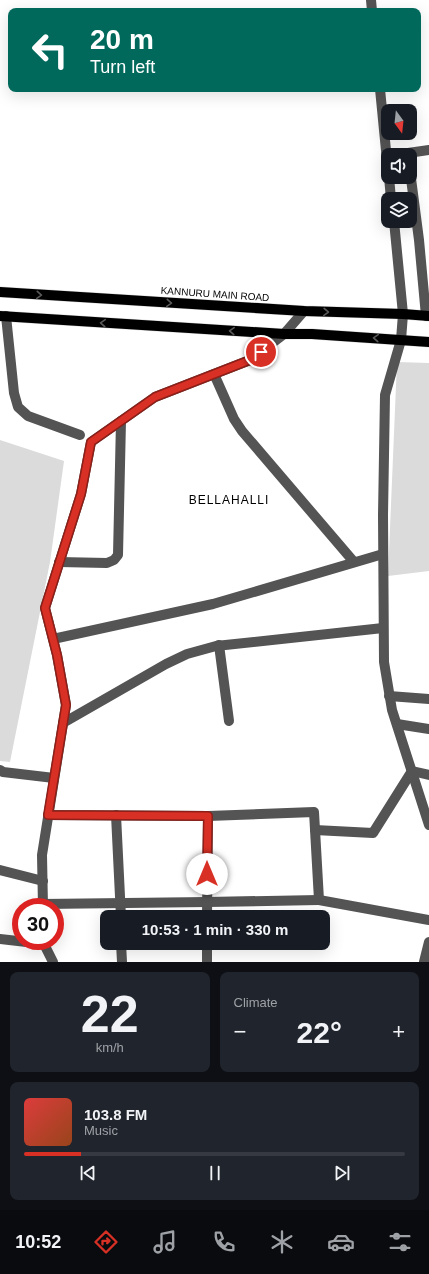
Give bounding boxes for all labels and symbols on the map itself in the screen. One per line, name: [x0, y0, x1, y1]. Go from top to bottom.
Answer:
north arrow: [381, 104, 417, 140]
street label: KANNURU MAIN ROAD: [160, 285, 270, 303]
one-way arrow: [36, 290, 42, 299]
one-way arrow: [166, 298, 172, 307]
one-way arrow: [323, 308, 329, 316]
one-way arrow: [100, 318, 106, 327]
one-way arrow: [229, 327, 235, 335]
one-way arrow: [373, 334, 379, 343]
pin: [244, 335, 278, 369]
district label: BELLAHALLI: [189, 493, 269, 507]
position arrow: [186, 853, 228, 895]
speed limit sign: 30: [12, 898, 64, 950]

